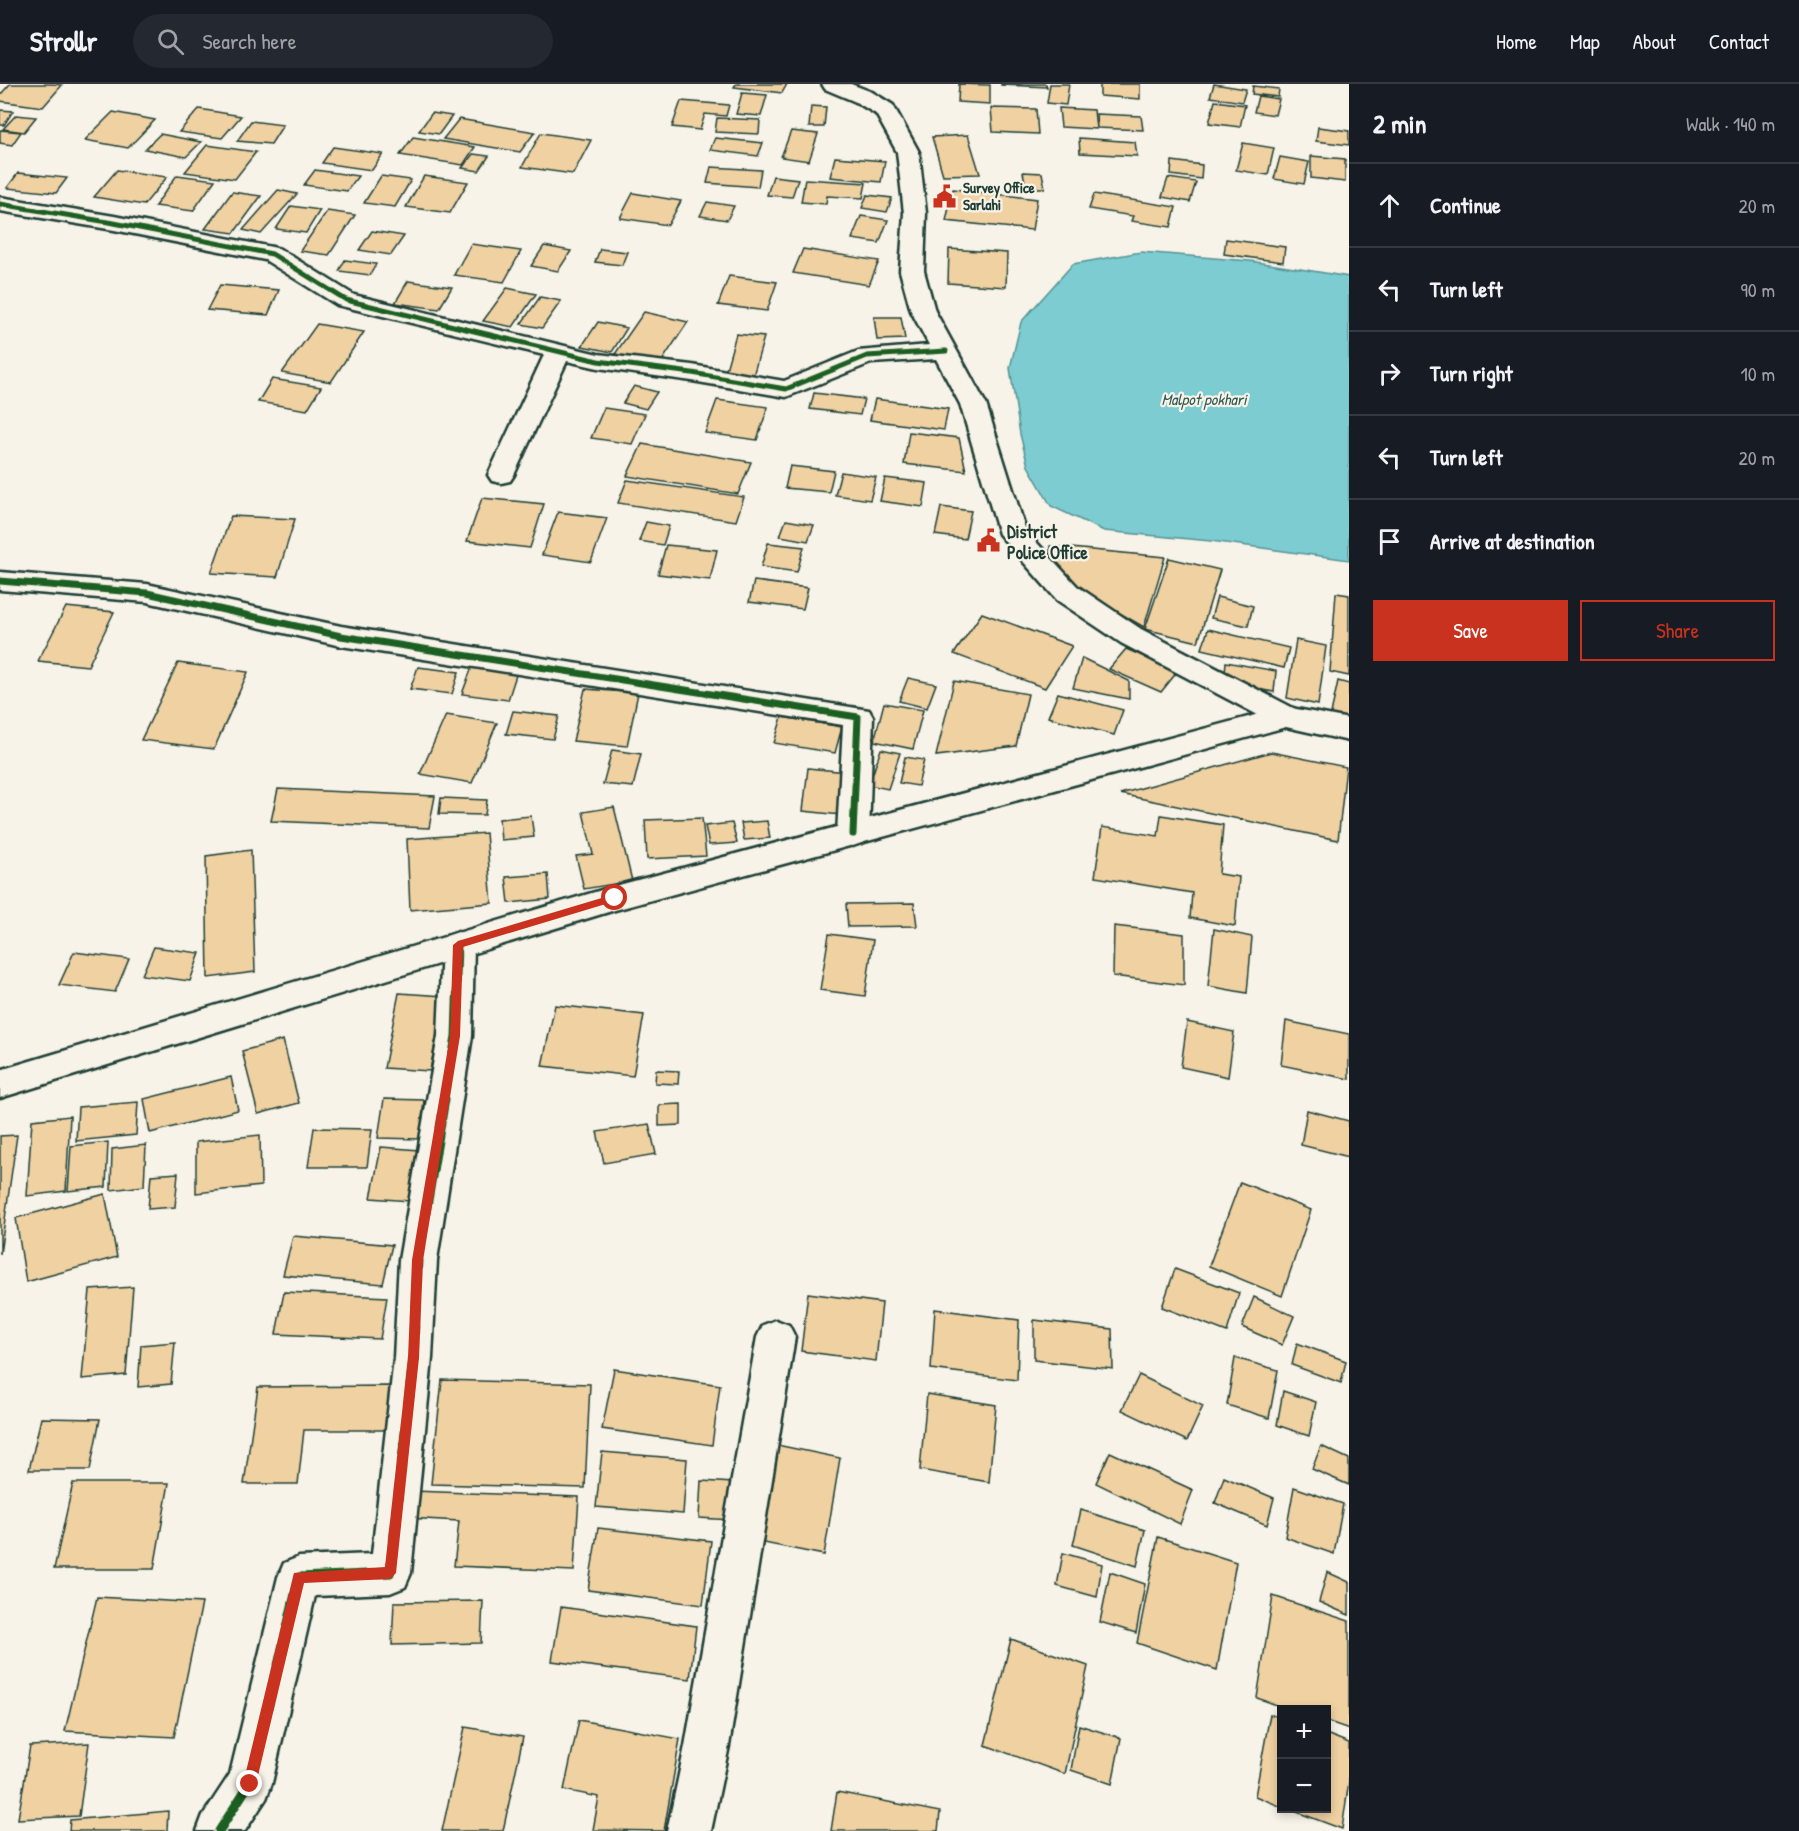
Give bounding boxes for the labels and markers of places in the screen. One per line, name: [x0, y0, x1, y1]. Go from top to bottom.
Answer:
place label: Survey Office Sarlahi: [963, 177, 1035, 215]
public building icon: Survey Office Sarlahi: [932, 183, 958, 209]
place label: District Police Office: [1007, 519, 1088, 565]
public building icon: District Police Office: [976, 528, 1002, 554]

